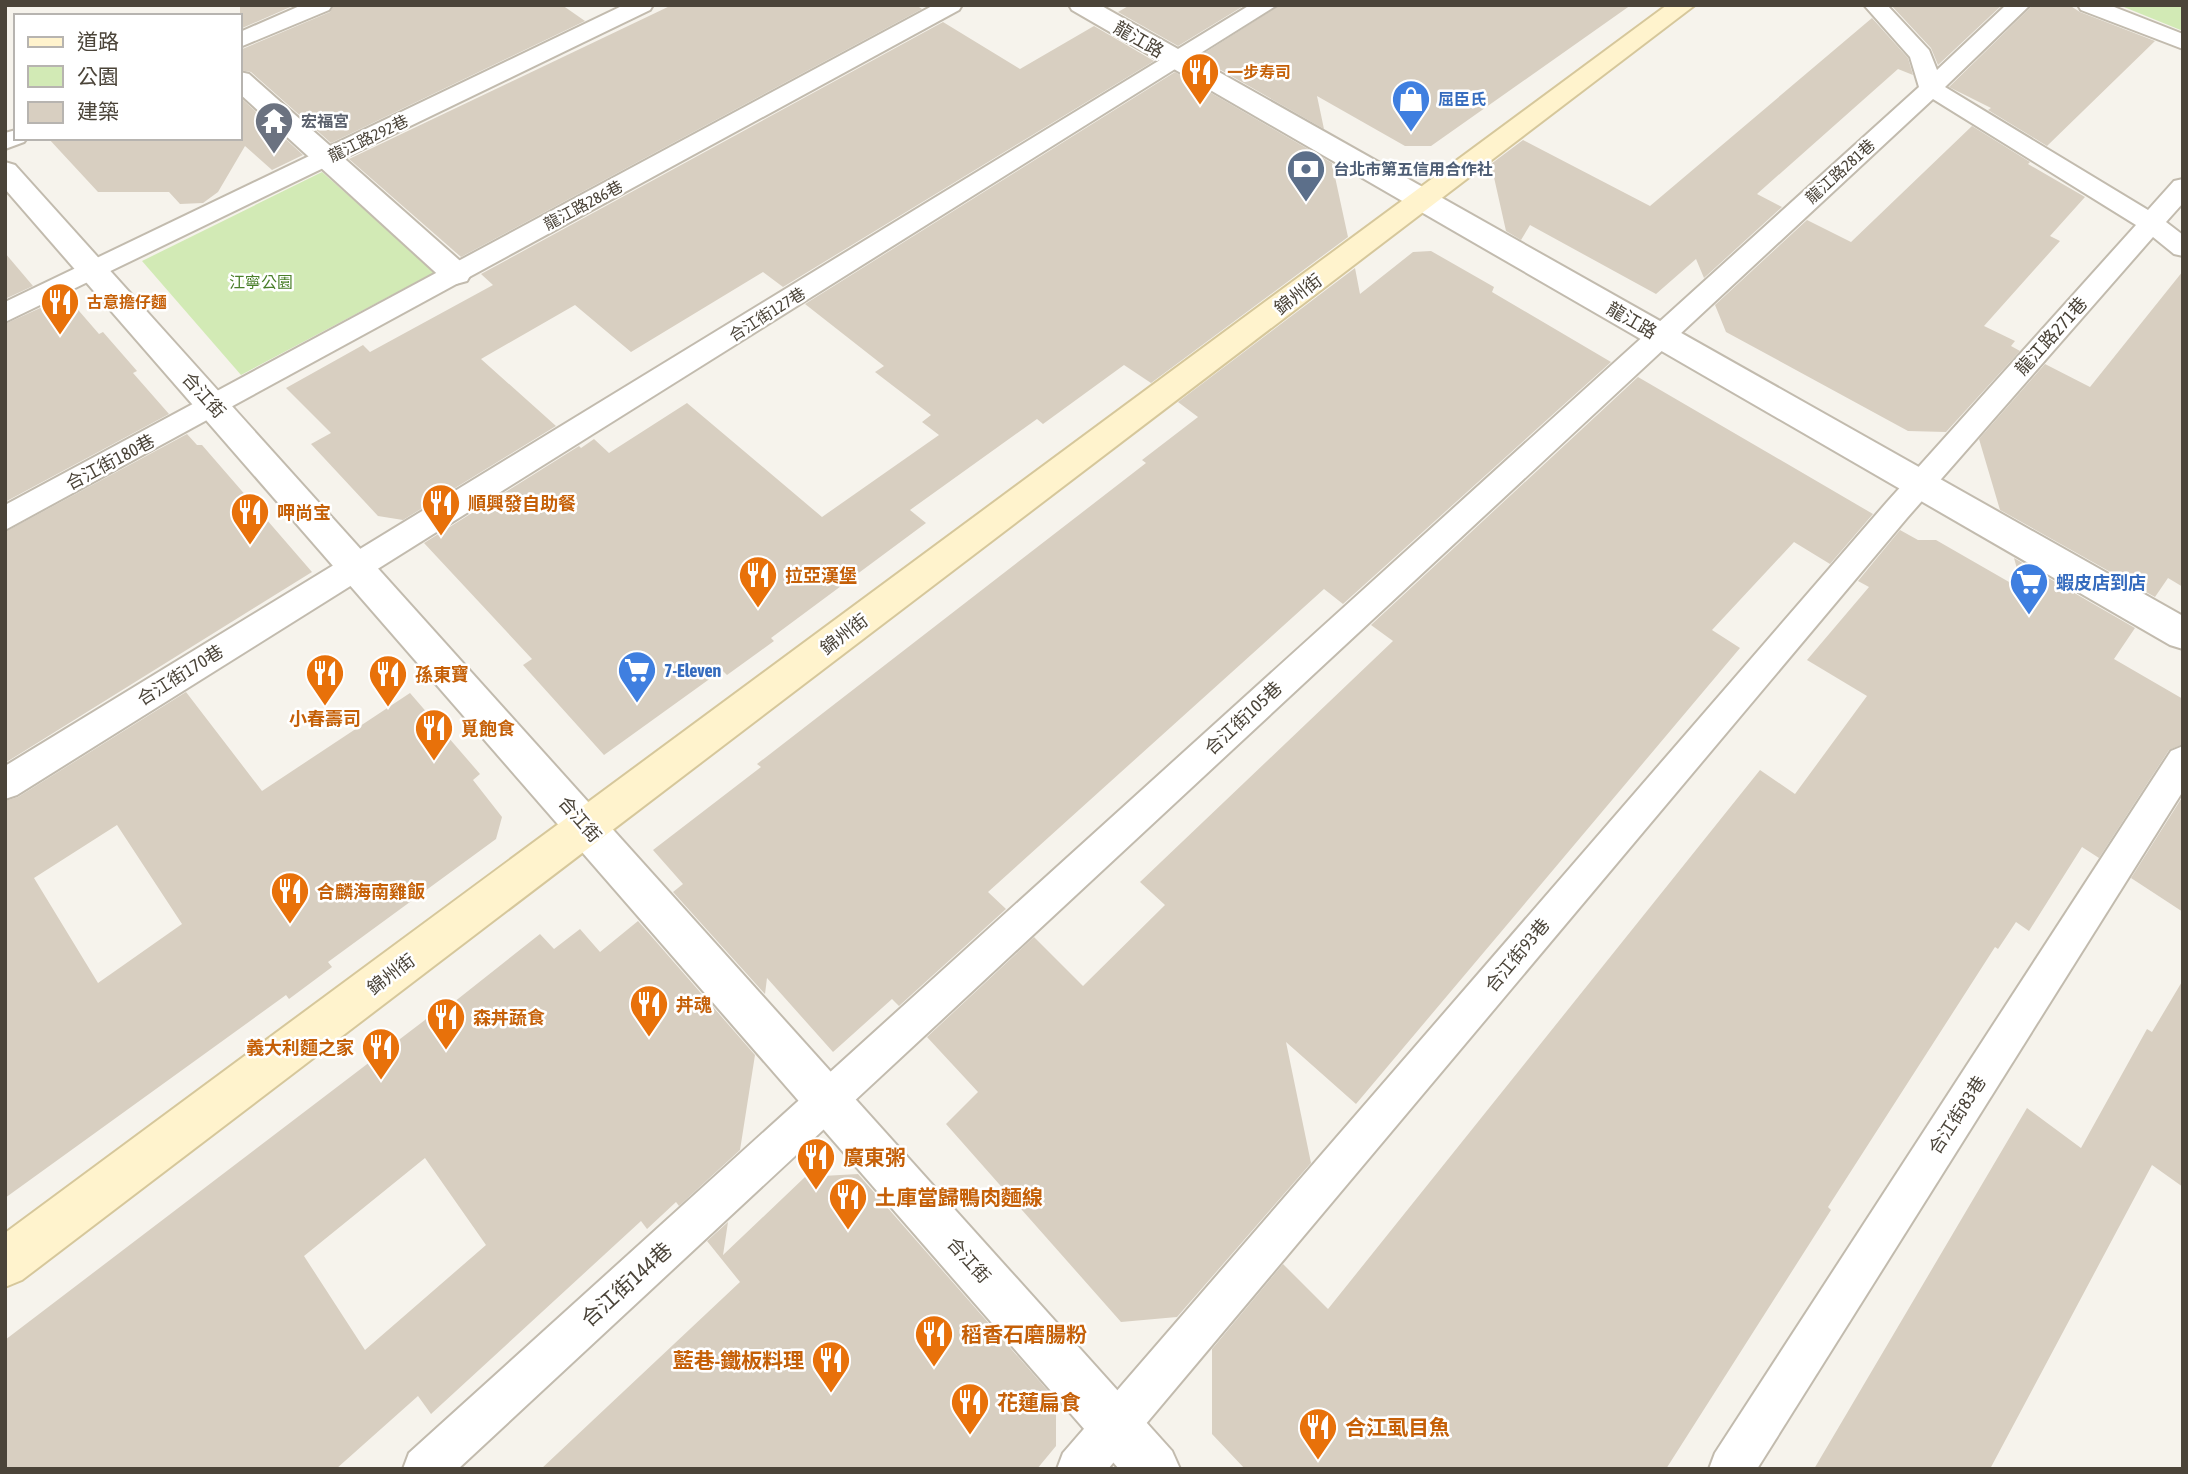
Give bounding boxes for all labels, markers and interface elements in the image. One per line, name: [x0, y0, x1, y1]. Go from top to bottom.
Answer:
legend: [14, 14, 242, 140]
street label: 龍江路: [1110, 16, 1168, 62]
text: 道路: [77, 29, 119, 53]
restaurant icon: 一步寿司: [1179, 51, 1221, 106]
place label: 一步寿司: [1227, 63, 1291, 81]
text: 公園: [77, 64, 119, 88]
shop icon: 屈臣氏: [1390, 78, 1432, 133]
place label: 屈臣氏: [1438, 90, 1486, 108]
text: 建築: [77, 99, 119, 123]
temple icon: 宏福宮: [253, 100, 295, 155]
street label: 龍江路292巷: [325, 111, 411, 165]
place label: 宏福宮: [301, 112, 349, 130]
street label: 龍江路281巷: [1802, 135, 1878, 207]
bank icon: 台北市第五信用合作社: [1285, 148, 1327, 203]
place label: 台北市第五信用合作社: [1333, 160, 1493, 178]
street label: 龍江路286巷: [541, 177, 625, 233]
street label: 錦州街: [1270, 269, 1326, 319]
park label: 江寧公園: [229, 273, 293, 291]
restaurant icon: 古意擔仔麵: [39, 281, 81, 336]
street label: 合江街127巷: [726, 283, 808, 345]
place label: 古意擔仔麵: [87, 293, 167, 311]
street label: 龍江路271巷: [2011, 293, 2091, 379]
street label: 龍江路: [1603, 297, 1661, 343]
street label: 合江街: [178, 368, 230, 422]
street label: 合江街180巷: [62, 430, 158, 494]
restaurant icon: 順興發自助餐: [420, 482, 462, 537]
restaurant icon: 呷尚宝: [229, 491, 271, 546]
place label: 順興發自助餐: [468, 493, 576, 514]
place label: 呷尚宝: [277, 502, 331, 523]
restaurant icon: 拉亞漢堡: [737, 554, 779, 609]
supermarket icon: 蝦皮店到店: [2008, 561, 2050, 616]
place label: 拉亞漢堡: [785, 565, 857, 586]
place label: 蝦皮店到店: [2056, 572, 2146, 593]
street label: 錦州街: [816, 609, 872, 659]
street label: 合江街170巷: [133, 640, 227, 710]
supermarket icon: 7-Eleven: [616, 649, 658, 704]
restaurant icon: 小春壽司: [304, 652, 346, 707]
restaurant icon: 孫東寶: [367, 653, 409, 708]
place label: 7-Eleven: [664, 660, 722, 681]
place label: 孫東寶: [415, 664, 469, 685]
street label: 合江街105巷: [1200, 677, 1286, 759]
restaurant icon: 覓飽食: [413, 707, 455, 762]
place label: 小春壽司: [289, 708, 361, 729]
place label: 覓飽食: [461, 718, 515, 739]
street label: 合江街: [554, 792, 606, 846]
restaurant icon: 合麟海南雞飯: [269, 870, 311, 925]
place label: 合麟海南雞飯: [317, 881, 425, 902]
street label: 合江街93巷: [1480, 914, 1554, 996]
street label: 錦州街: [363, 949, 419, 999]
restaurant icon: 丼魂: [628, 983, 670, 1038]
place label: 丼魂: [676, 994, 712, 1015]
restaurant icon: 森丼蔬食: [425, 996, 467, 1051]
place label: 森丼蔬食: [473, 1007, 545, 1028]
restaurant icon: 義大利麵之家: [360, 1026, 402, 1081]
place label: 義大利麵之家: [246, 1037, 354, 1058]
street label: 合江街83巷: [1924, 1072, 1990, 1158]
restaurant icon: 廣東粥: [795, 1136, 837, 1191]
place label: 廣東粥: [843, 1145, 906, 1169]
restaurant icon: 土庫當歸鴨肉麵線: [827, 1176, 869, 1231]
place label: 土庫當歸鴨肉麵線: [875, 1185, 1043, 1209]
street label: 合江街: [943, 1233, 995, 1287]
street label: 合江街144巷: [576, 1237, 676, 1331]
restaurant icon: 稻香石磨腸粉: [913, 1313, 955, 1368]
place label: 稻香石磨腸粉: [961, 1322, 1087, 1346]
restaurant icon: 藍巷-鐵板料理: [810, 1339, 852, 1394]
place label: 藍巷-鐵板料理: [673, 1348, 804, 1372]
restaurant icon: 花蓮扁食: [949, 1381, 991, 1436]
place label: 花蓮扁食: [997, 1390, 1081, 1414]
restaurant icon: 合江虱目魚: [1297, 1406, 1339, 1461]
place label: 合江虱目魚: [1345, 1415, 1450, 1439]

